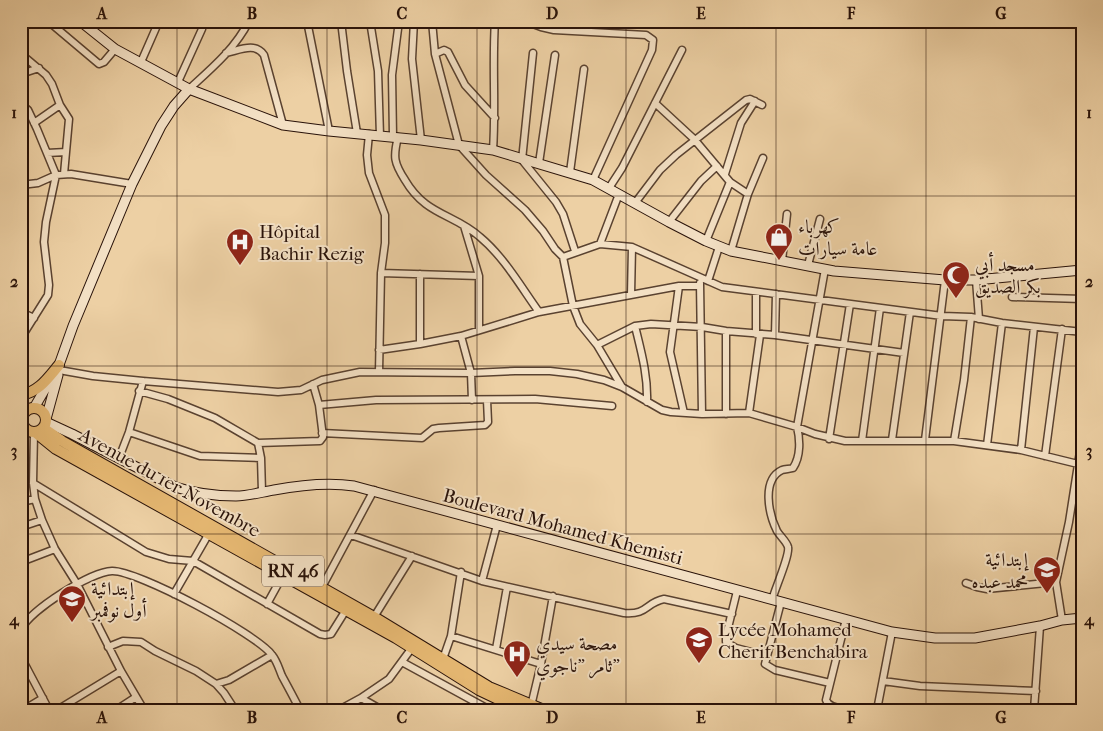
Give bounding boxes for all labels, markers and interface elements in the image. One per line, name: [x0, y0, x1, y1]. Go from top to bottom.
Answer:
text: A: [96, 4, 108, 23]
text: B: [247, 4, 257, 23]
text: C: [397, 4, 408, 23]
text: D: [546, 4, 558, 23]
text: E: [696, 4, 706, 23]
text: F: [846, 4, 856, 23]
text: G: [995, 4, 1007, 23]
text: 1: [11, 103, 17, 122]
text: 1: [1086, 103, 1092, 122]
place label: كهرباء عامة سيارات: [798, 216, 878, 260]
place label: Hôpital Bachir Rezig: [259, 221, 365, 265]
shop icon: كهرباء عامة سيارات: [764, 222, 794, 261]
hospital icon: Hôpital Bachir Rezig: [225, 227, 255, 266]
place label: مسجد أبي بكر الصديق: [975, 252, 1041, 299]
mosque icon: مسجد أبي بكر الصديق: [941, 260, 971, 299]
text: 2: [10, 272, 18, 291]
text: 2: [1085, 272, 1093, 291]
street label: Avenue du 1er Novembre: [74, 423, 264, 542]
text: 3: [11, 441, 17, 461]
text: 3: [1086, 441, 1092, 461]
street label: Boulevard Mohamed Khemisti: [440, 484, 685, 570]
place label: إبتدائية محمد عبده: [971, 549, 1030, 593]
school or university icon: إبتدائية محمد عبده: [1032, 555, 1062, 594]
road number: RN 46: [262, 556, 324, 586]
place label: إبتدائية أول نوفمبر: [89, 578, 147, 623]
school or university icon: إبتدائية أول نوفمبر: [57, 584, 87, 623]
text: 4: [8, 610, 20, 630]
text: 4: [1083, 610, 1095, 630]
place label: Lycée Mohamed Cherif Benchabira: [718, 619, 868, 663]
school or university icon: Lycée Mohamed Cherif Benchabira: [684, 625, 714, 664]
place label: مصحة سيدي ثامر "ناجوي": [536, 633, 620, 681]
hospital icon: مصحة سيدي ثامر "ناجوي": [502, 639, 532, 678]
text: A: [96, 708, 108, 727]
text: B: [247, 708, 257, 727]
text: C: [397, 708, 408, 727]
text: D: [546, 708, 558, 727]
text: E: [696, 708, 706, 727]
text: F: [846, 708, 856, 727]
text: G: [995, 708, 1007, 727]

